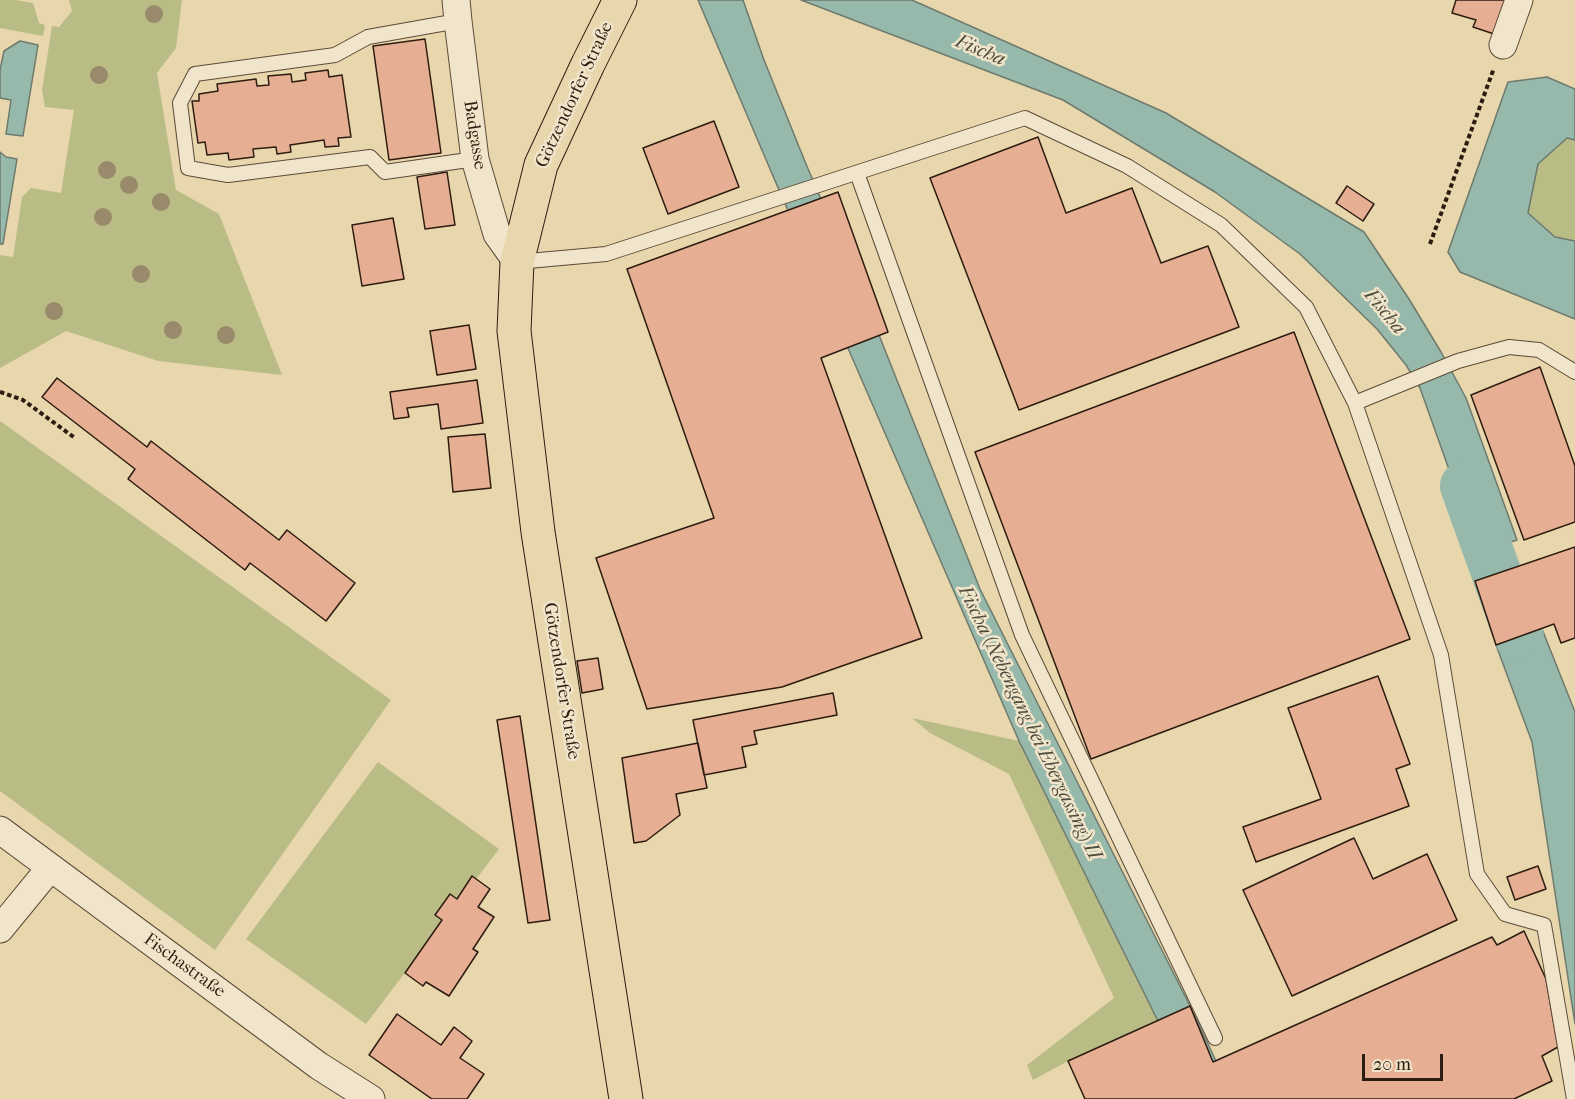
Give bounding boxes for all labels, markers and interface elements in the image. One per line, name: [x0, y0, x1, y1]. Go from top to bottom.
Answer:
street label: Götzendorfer Straße: [532, 19, 618, 171]
water label: Fischa: [951, 30, 1009, 72]
street label: Badgasse: [458, 99, 490, 171]
water label: Fischa: [1358, 284, 1410, 340]
water label: Fischa (Nebengang bei Ebergassing) II: [952, 582, 1106, 864]
street label: Götzendorfer Straße: [538, 601, 584, 761]
street label: Fischastraße: [139, 929, 229, 1003]
scale bar: [1365, 1042, 1446, 1080]
text: 20 m: [1373, 1054, 1411, 1075]

